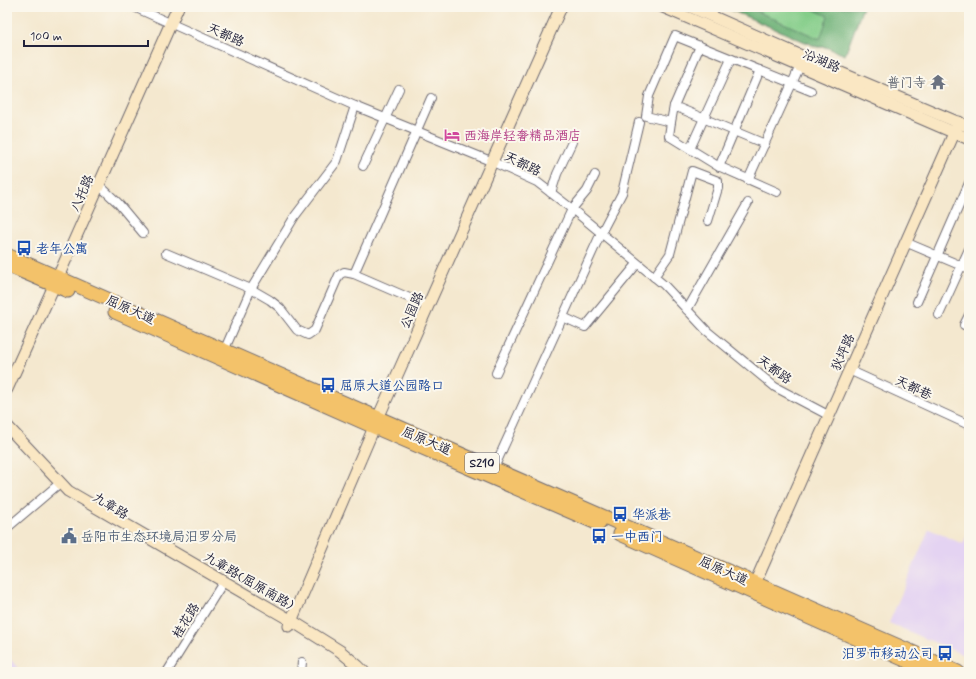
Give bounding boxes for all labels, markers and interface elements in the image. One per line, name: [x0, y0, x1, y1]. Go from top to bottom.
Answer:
street label: 天都路: [204, 20, 247, 51]
scale bar: [24, 22, 148, 48]
text: 100 m: [30, 29, 62, 45]
street label: 沿湖路: [800, 46, 843, 77]
temple icon: 普门寺: [929, 73, 947, 91]
place label: 普门寺: [887, 75, 926, 92]
hotel icon: 西海岸轻奢精品酒店: [443, 126, 461, 144]
place label: 西海岸轻奢精品酒店: [464, 128, 581, 145]
street label: 天都路: [501, 148, 544, 181]
street label: 八托路: [67, 172, 98, 215]
bus stop icon: 老年公寓: [15, 239, 33, 257]
place label: 老年公寓: [36, 241, 88, 258]
street label: 公园路: [397, 289, 428, 332]
street label: 屈原大道: [103, 292, 158, 329]
street label: 狄坪路: [828, 331, 859, 374]
street label: 天都路: [753, 352, 795, 389]
street label: 天都巷: [892, 372, 935, 404]
bus stop icon: 屈原大道公园路口: [319, 376, 337, 394]
place label: 屈原大道公园路口: [340, 378, 444, 395]
street label: 屈原大道: [399, 423, 454, 459]
road number: S210: [465, 453, 499, 473]
street label: 九章路: [89, 489, 131, 524]
bus stop icon: 华派巷: [611, 505, 629, 523]
place label: 华派巷: [632, 507, 671, 524]
public building icon: 岳阳市生态环境局汨罗分局: [60, 527, 78, 545]
bus stop icon: 一中西门: [590, 527, 608, 545]
place label: 岳阳市生态环境局汨罗分局: [81, 529, 237, 546]
place label: 一中西门: [611, 529, 663, 546]
street label: 九章路(屈原南路): [200, 549, 297, 614]
street label: 屈原大道: [696, 553, 751, 590]
street label: 桂花路: [169, 600, 204, 642]
bus stop icon: 汨罗市移动公司: [936, 644, 954, 662]
place label: 汨罗市移动公司: [842, 646, 933, 663]

